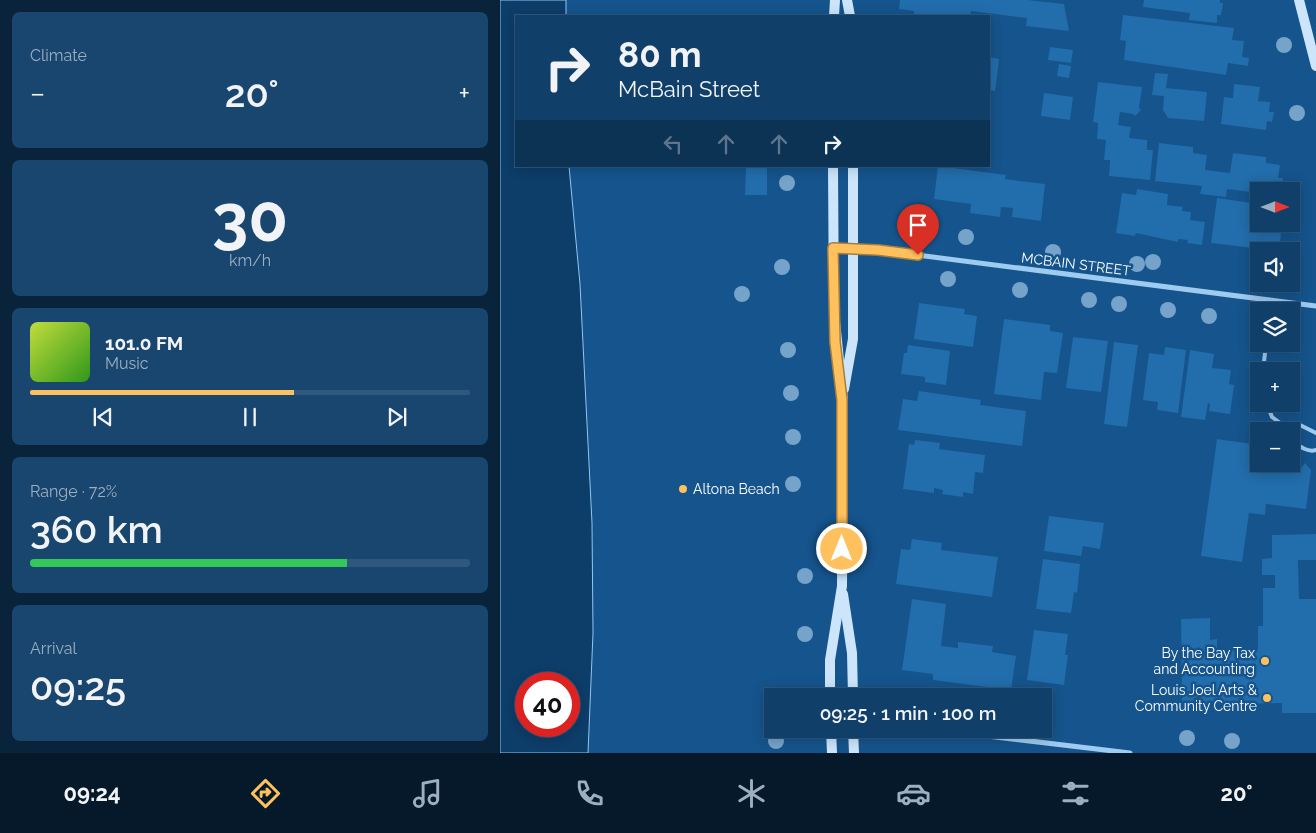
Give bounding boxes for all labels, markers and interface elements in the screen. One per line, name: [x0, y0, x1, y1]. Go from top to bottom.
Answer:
text: 80 m: [618, 34, 702, 75]
icon: right: [535, 35, 600, 100]
text: Climate: [30, 46, 87, 65]
text: 20°: [225, 71, 279, 116]
text: McBain Street: [618, 76, 760, 102]
text: −: [30, 77, 45, 110]
text: +: [458, 77, 470, 110]
icon: left: [659, 130, 687, 158]
icon: ahead: [712, 130, 740, 158]
icon: ahead: [765, 130, 793, 158]
icon: right: [818, 130, 846, 158]
text: 30: [212, 180, 288, 256]
north arrow: [1250, 182, 1300, 232]
map controls: [1250, 182, 1300, 472]
pin: [897, 204, 939, 255]
icon: arrive: [904, 211, 932, 239]
button: sound: [1250, 242, 1300, 292]
street label: MCBAIN STREET: [1020, 249, 1132, 279]
text: km/h: [229, 251, 271, 270]
button: layers: [1250, 302, 1300, 352]
text: 101.0 FM: [105, 332, 183, 354]
text: Music: [105, 354, 149, 373]
button: +: [1250, 362, 1300, 412]
icon: previous: [89, 403, 117, 431]
icon: pause: [236, 403, 264, 431]
icon: next: [383, 403, 411, 431]
button: −: [1250, 422, 1300, 472]
place label: Altona Beach: [693, 481, 780, 497]
text: Range · 72%: [30, 482, 117, 501]
marker: Altona Beach: [677, 483, 689, 495]
text: 360 km: [30, 507, 163, 552]
position arrow: [815, 522, 867, 574]
text: Arrival: [30, 639, 77, 658]
place label: By the Bay Tax and Accounting: [1154, 645, 1255, 677]
marker: By the Bay Tax and Accounting: [1259, 655, 1271, 667]
text: 09:25: [30, 664, 126, 709]
speed limit sign: 40: [515, 672, 580, 737]
place label: Louis Joel Arts & Community Centre: [1135, 682, 1258, 714]
marker: Louis Joel Arts & Community Centre: [1261, 692, 1273, 704]
text: 09:25 · 1 min · 100 m: [820, 702, 996, 724]
icon: directions: [248, 776, 283, 811]
icon: music: [410, 776, 445, 811]
icon: phone: [572, 776, 607, 811]
icon: climate: [734, 776, 769, 811]
icon: car: [896, 776, 931, 811]
icon: filters: [1058, 776, 1093, 811]
text: 09:24: [64, 780, 120, 806]
text: 20°: [1221, 780, 1252, 806]

